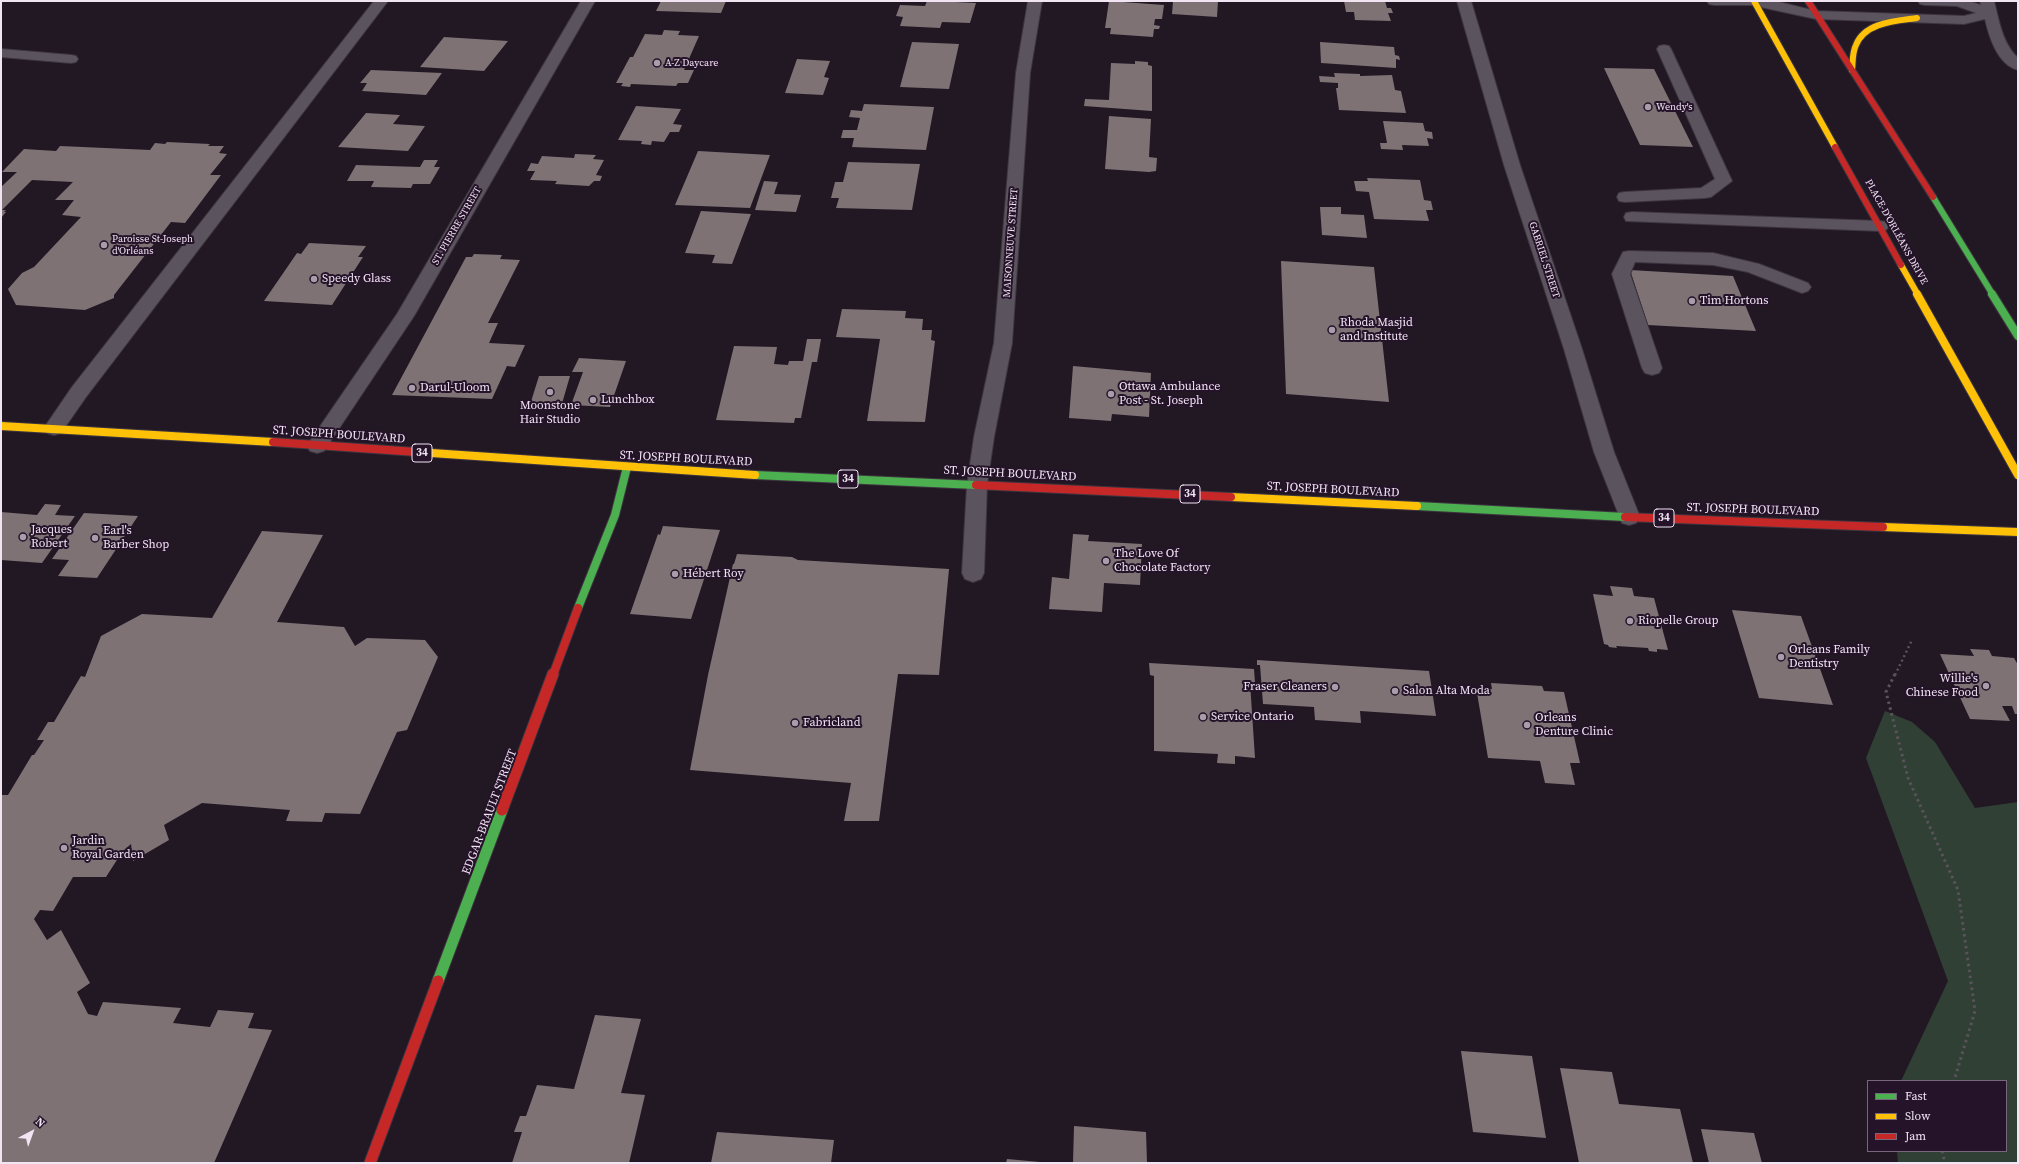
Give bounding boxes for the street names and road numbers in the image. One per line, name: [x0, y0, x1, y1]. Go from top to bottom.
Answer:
street label: PLACE-D'ORLÉANS DRIVE: [1862, 177, 1930, 287]
street label: ST. PIERRE STREET: [430, 185, 484, 267]
street label: MAISONNEUVE STREET: [1001, 188, 1021, 298]
street label: GABRIEL STREET: [1526, 220, 1562, 300]
street label: ST. JOSEPH BOULEVARD: [272, 423, 406, 447]
road number: 34: [412, 444, 432, 462]
street label: ST. JOSEPH BOULEVARD: [619, 448, 753, 470]
street label: ST. JOSEPH BOULEVARD: [943, 463, 1077, 485]
road number: 34: [838, 470, 858, 488]
street label: ST. JOSEPH BOULEVARD: [1266, 479, 1400, 501]
road number: 34: [1180, 485, 1200, 503]
street label: ST. JOSEPH BOULEVARD: [1686, 500, 1820, 520]
road number: 34: [1654, 509, 1674, 527]
street label: EDGAR-BRAULT STREET: [459, 747, 521, 877]

